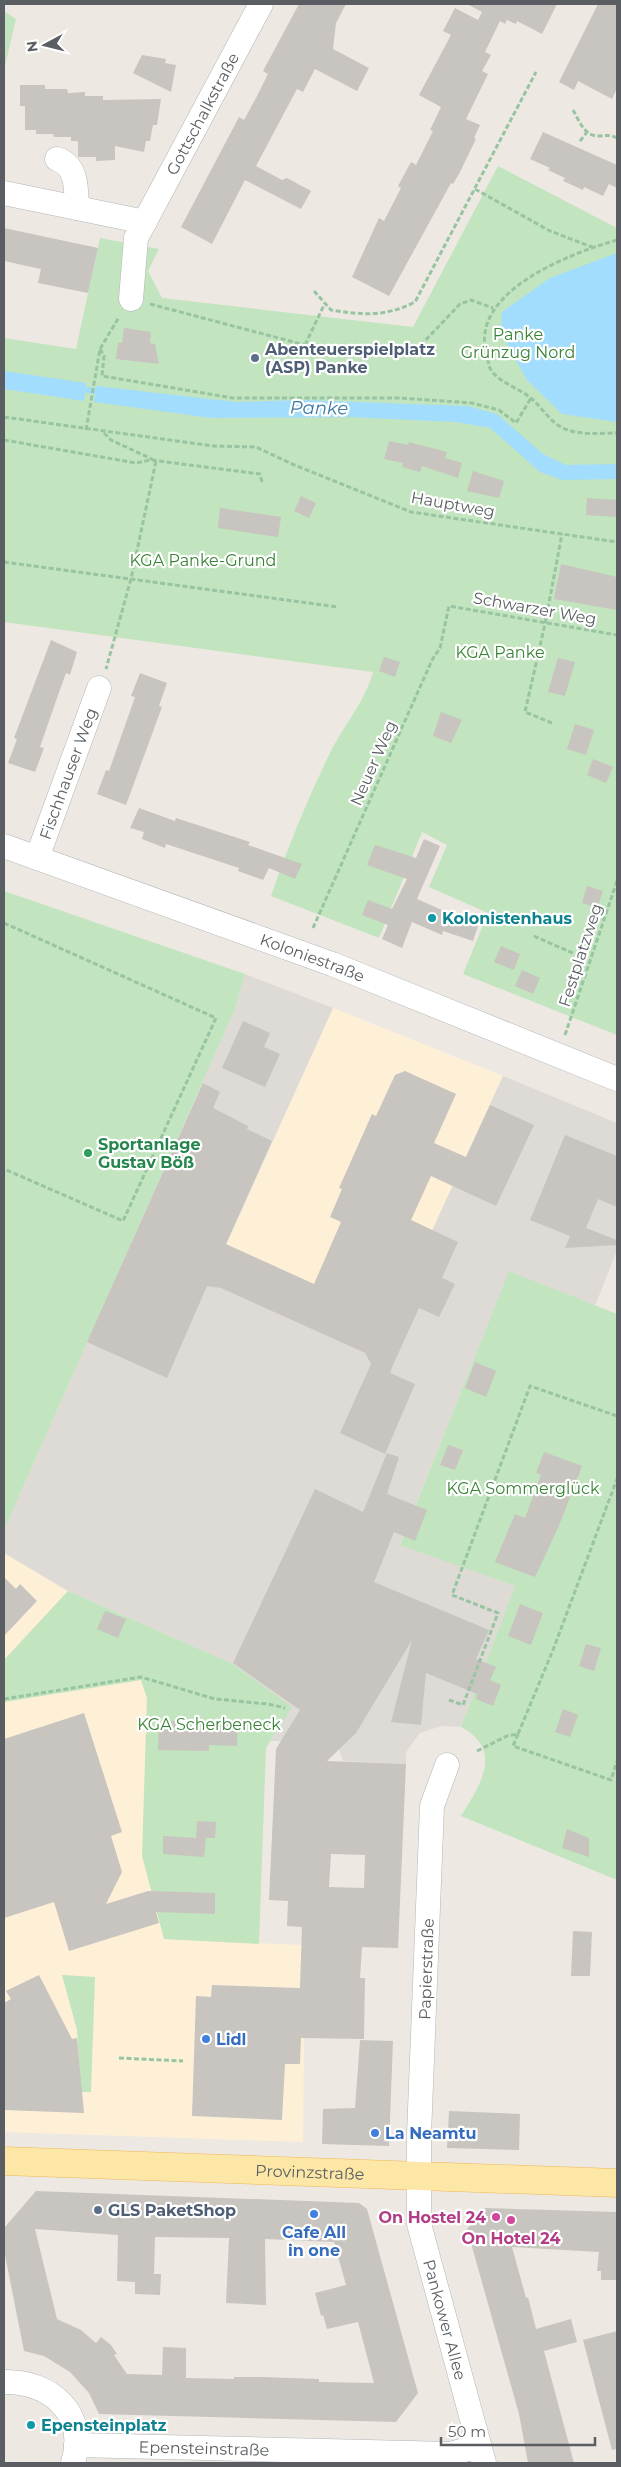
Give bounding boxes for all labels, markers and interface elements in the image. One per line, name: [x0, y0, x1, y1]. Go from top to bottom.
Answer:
north arrow: [20, 20, 70, 70]
text: N: [22, 40, 42, 53]
street label: Gottschalkstraße: [162, 50, 243, 178]
park label: Panke Grünzug Nord: [461, 325, 575, 362]
place label: Abenteuerspielplatz (ASP) Panke: [264, 340, 435, 377]
marker: Abenteuerspielplatz (ASP) Panke: [249, 352, 261, 364]
water label: Panke: [290, 396, 348, 420]
street label: Hauptweg: [409, 488, 496, 521]
park label: KGA Panke-Grund: [130, 551, 276, 570]
street label: Schwarzer Weg: [472, 588, 598, 629]
park label: KGA Panke: [455, 643, 545, 662]
street label: Fischhauser Weg: [36, 705, 101, 842]
street label: Neuer Weg: [346, 718, 401, 809]
street label: Festplatzweg: [555, 901, 606, 1009]
place label: Kolonistenhaus: [442, 909, 572, 928]
marker: Kolonistenhaus: [426, 912, 438, 924]
street label: Koloniestraße: [257, 930, 367, 986]
place label: Sportanlage Gustav Böß: [98, 1135, 201, 1172]
marker: Sportanlage Gustav Böß: [82, 1147, 94, 1159]
park label: KGA Sommerglück: [447, 1479, 600, 1498]
park label: KGA Scherbeneck: [137, 1715, 281, 1734]
street label: Papierstraße: [415, 1918, 438, 2020]
place label: Lidl: [216, 2030, 246, 2049]
marker: Lidl: [200, 2033, 212, 2045]
place label: La Neamtu: [385, 2124, 477, 2143]
marker: La Neamtu: [369, 2127, 381, 2139]
street label: Provinzstraße: [255, 2161, 365, 2184]
place label: GLS PaketShop: [108, 2201, 236, 2220]
marker: GLS PaketShop: [92, 2204, 104, 2216]
marker: Cafe All in one: [308, 2208, 320, 2220]
place label: On Hostel 24: [379, 2208, 486, 2227]
marker: On Hostel 24: [490, 2211, 502, 2223]
marker: On Hotel 24: [505, 2214, 517, 2226]
place label: Cafe All in one: [282, 2223, 346, 2260]
place label: On Hotel 24: [462, 2229, 560, 2248]
street label: Pankower Allee: [419, 2257, 470, 2382]
scale bar: [441, 2414, 595, 2446]
place label: Epensteinplatz: [41, 2416, 167, 2435]
marker: Epensteinplatz: [25, 2419, 37, 2431]
text: 50 m: [448, 2422, 486, 2441]
street label: Epensteinstraße: [138, 2438, 270, 2460]

